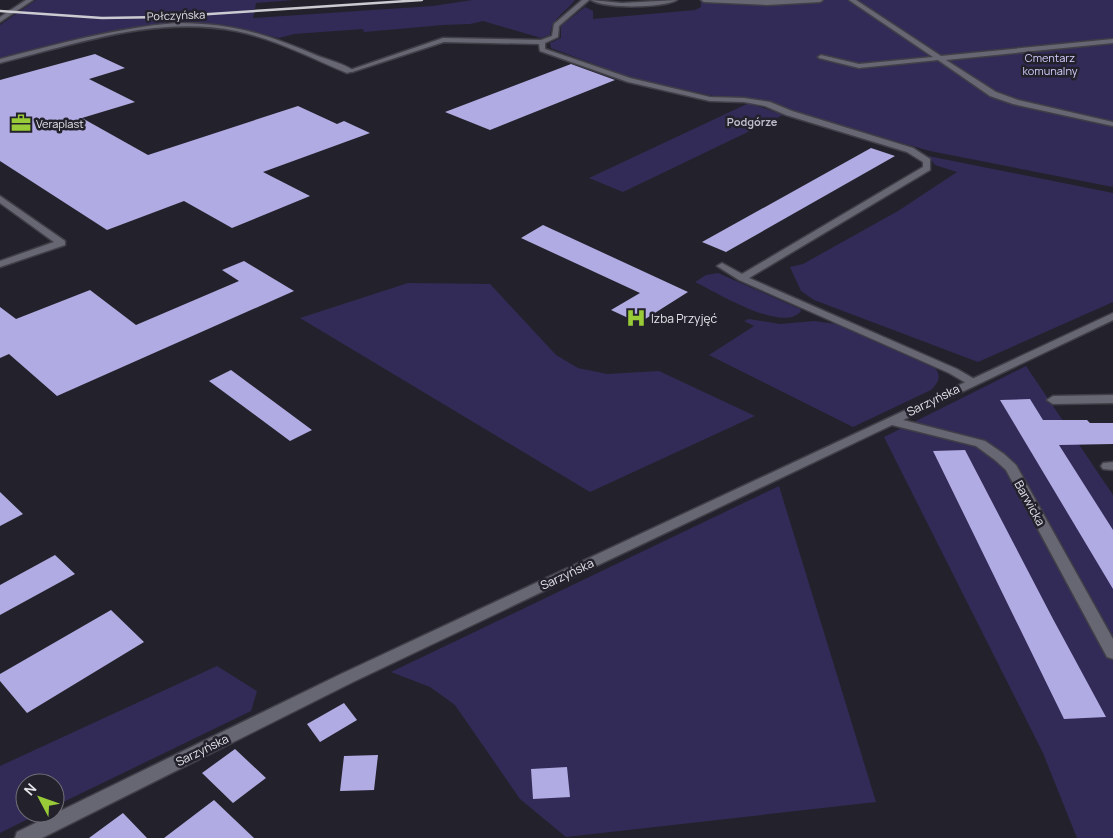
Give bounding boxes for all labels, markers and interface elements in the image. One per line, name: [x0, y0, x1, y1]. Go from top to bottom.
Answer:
street label: Połczyńska: [147, 6, 205, 24]
park label: Cmentarz komunalny: [1022, 50, 1078, 78]
office icon: Veraplast: [10, 112, 32, 134]
district label: Podgórze: [727, 114, 778, 129]
place label: Veraplast: [36, 116, 84, 131]
hospital icon: Izba Przyjęć: [625, 307, 647, 329]
place label: Izba Przyjęć: [651, 310, 717, 327]
street label: Sarzyńska: [904, 380, 962, 420]
street label: Barwicka: [1011, 477, 1049, 529]
street label: Sarzyńska: [538, 554, 596, 594]
street label: Sarzyńska: [173, 730, 231, 770]
north arrow: [15, 773, 65, 823]
text: N: [19, 779, 40, 799]

